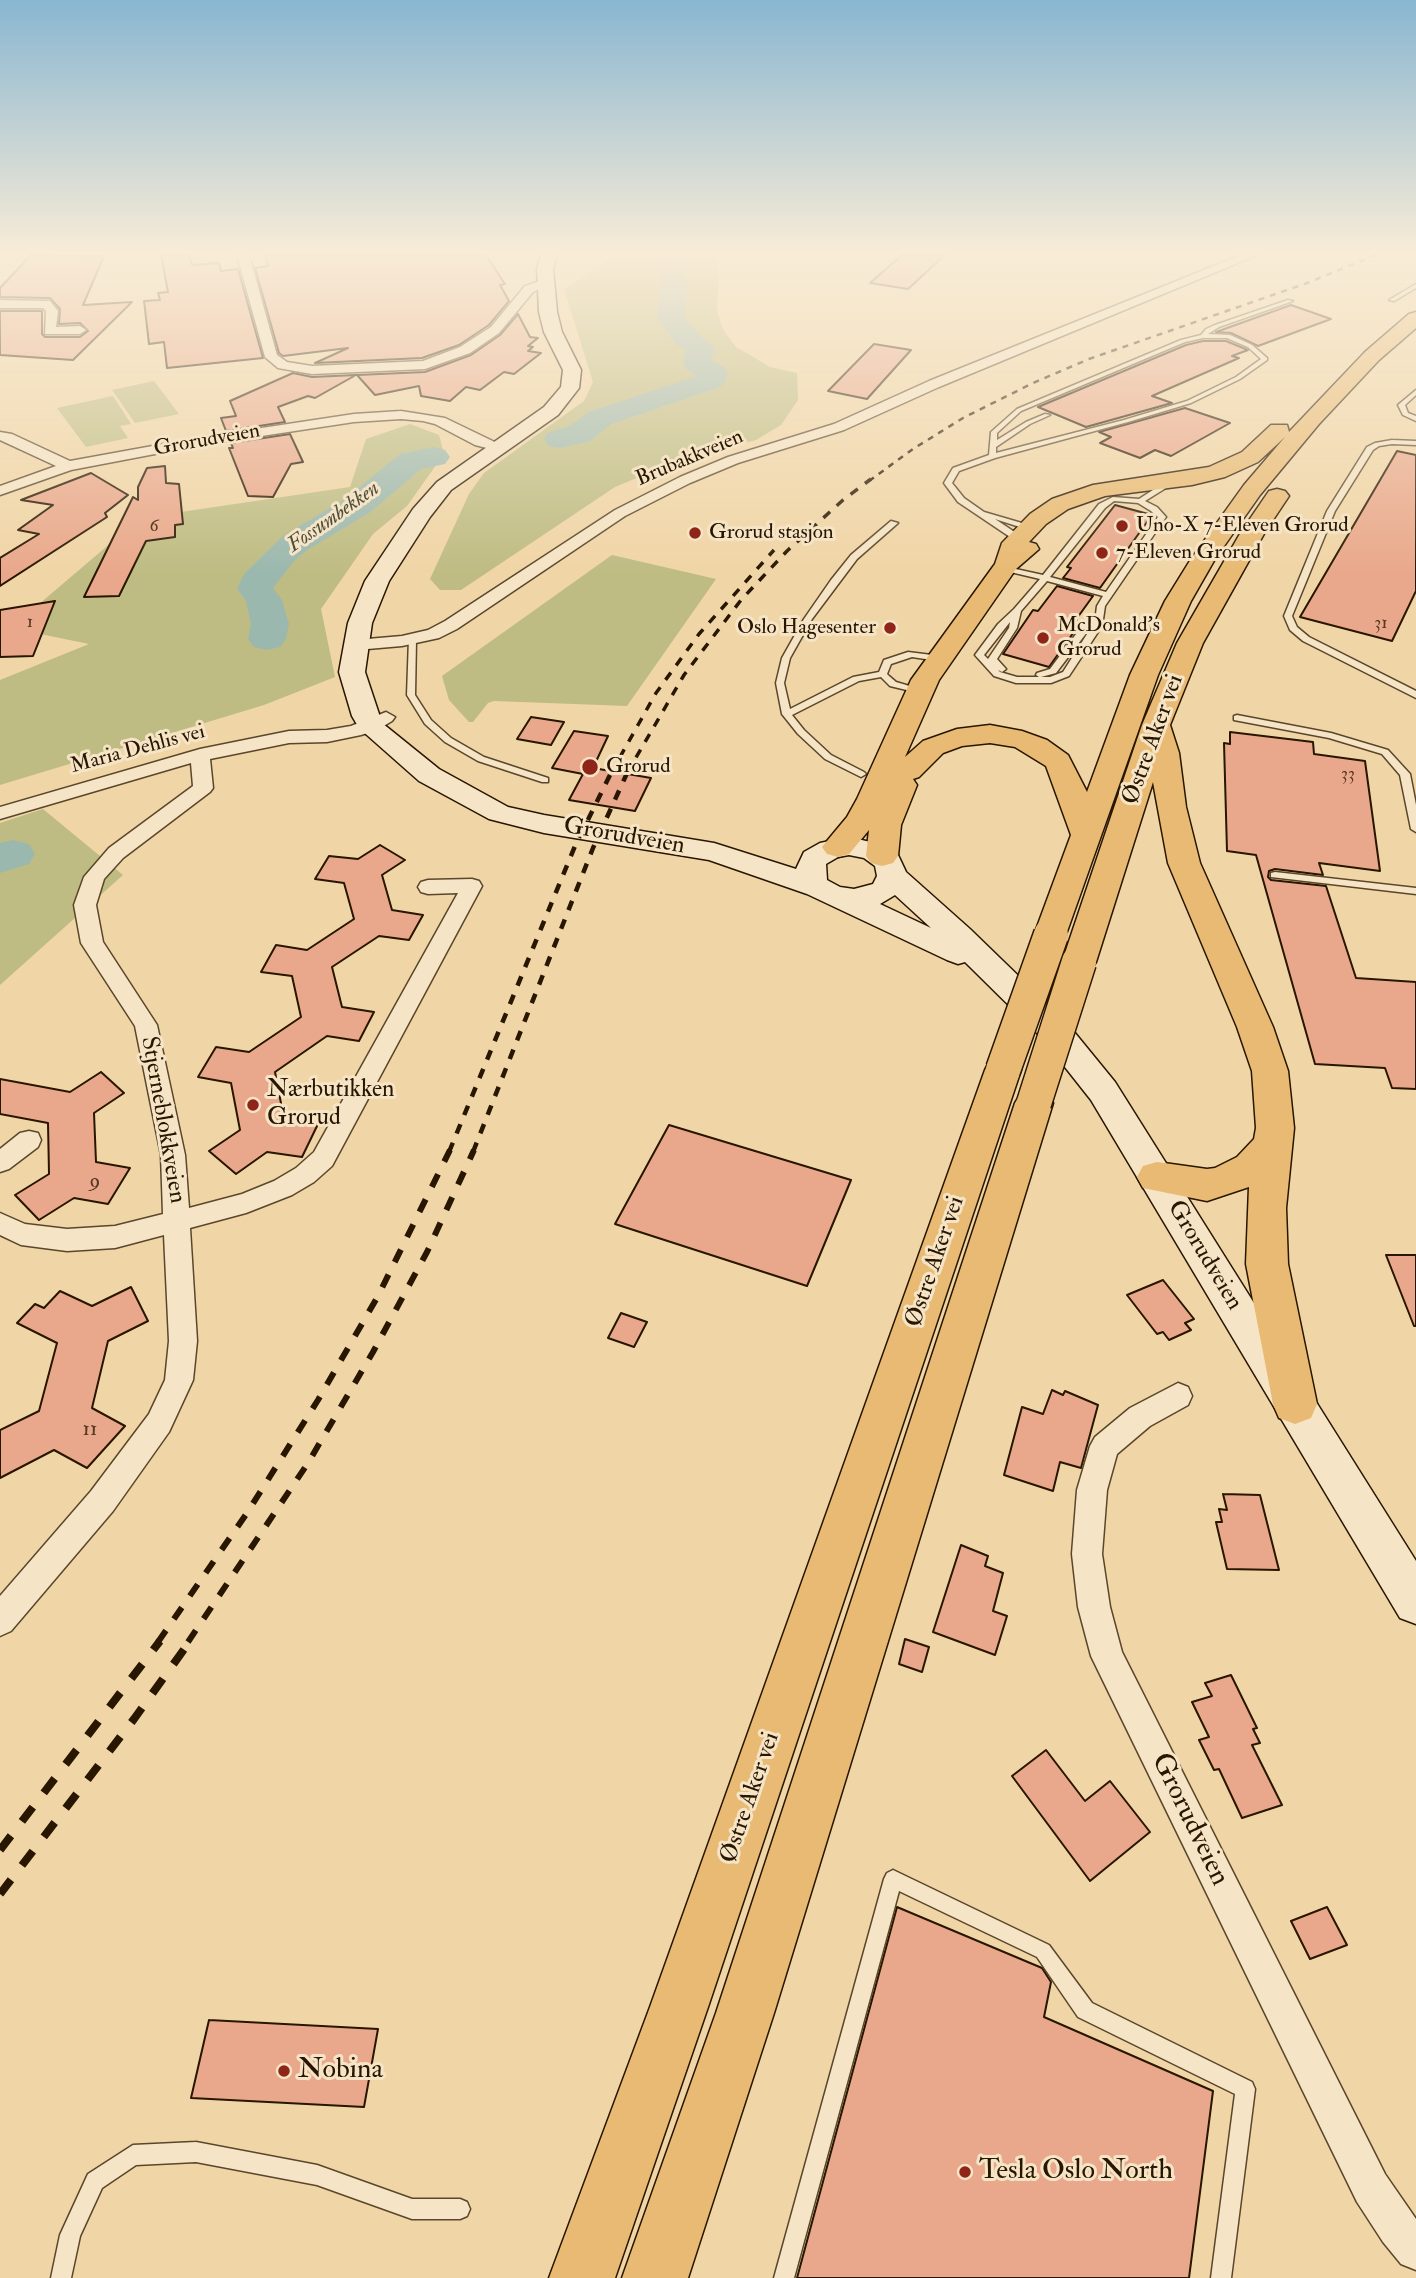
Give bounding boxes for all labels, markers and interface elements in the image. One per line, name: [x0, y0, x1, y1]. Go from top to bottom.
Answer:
street label: Grorudveien: [152, 419, 262, 463]
street label: Brubakkveien: [633, 425, 747, 493]
water label: Fossumbekken: [283, 477, 385, 559]
place label: Uno-X 7-Eleven Grorud: [1136, 513, 1349, 539]
house number: 6: [149, 516, 159, 538]
marker: Uno-X 7-Eleven Grorud: [1114, 518, 1130, 534]
place label: Grorud stasjon: [709, 520, 834, 546]
marker: Grorud stasjon: [687, 525, 703, 541]
place label: 7-Eleven Grorud: [1116, 540, 1261, 566]
marker: 7-Eleven Grorud: [1094, 545, 1110, 561]
house number: 1: [27, 612, 33, 634]
place label: McDonald's Grorud: [1057, 613, 1160, 663]
house number: 31: [1374, 613, 1388, 635]
place label: Oslo Hagesenter: [737, 615, 876, 641]
marker: Oslo Hagesenter: [882, 620, 898, 636]
marker: McDonald's Grorud: [1035, 630, 1051, 646]
street label: Østre Aker vei: [1117, 671, 1191, 809]
street label: Maria Dehlis vei: [68, 720, 208, 780]
place label: Grorud: [606, 754, 671, 780]
marker: Grorud: [580, 757, 600, 777]
house number: 33: [1341, 764, 1355, 786]
street label: Grorudveien: [561, 812, 687, 862]
street label: Stjerneblokkveien: [133, 1034, 191, 1206]
place label: Nærbutikken Grorud: [267, 1077, 394, 1133]
marker: Nærbutikken Grorud: [245, 1097, 261, 1113]
house number: 9: [90, 1169, 100, 1195]
street label: Østre Aker vei: [900, 1193, 972, 1331]
street label: Grorudveien: [1160, 1196, 1248, 1316]
house number: 11: [83, 1417, 97, 1443]
street label: Østre Aker vei: [715, 1729, 787, 1867]
street label: Grorudveien: [1143, 1748, 1235, 1892]
place label: Nobina: [298, 2054, 383, 2088]
marker: Nobina: [276, 2063, 292, 2079]
place label: Tesla Oslo North: [979, 2155, 1173, 2189]
marker: Tesla Oslo North: [957, 2164, 973, 2180]

